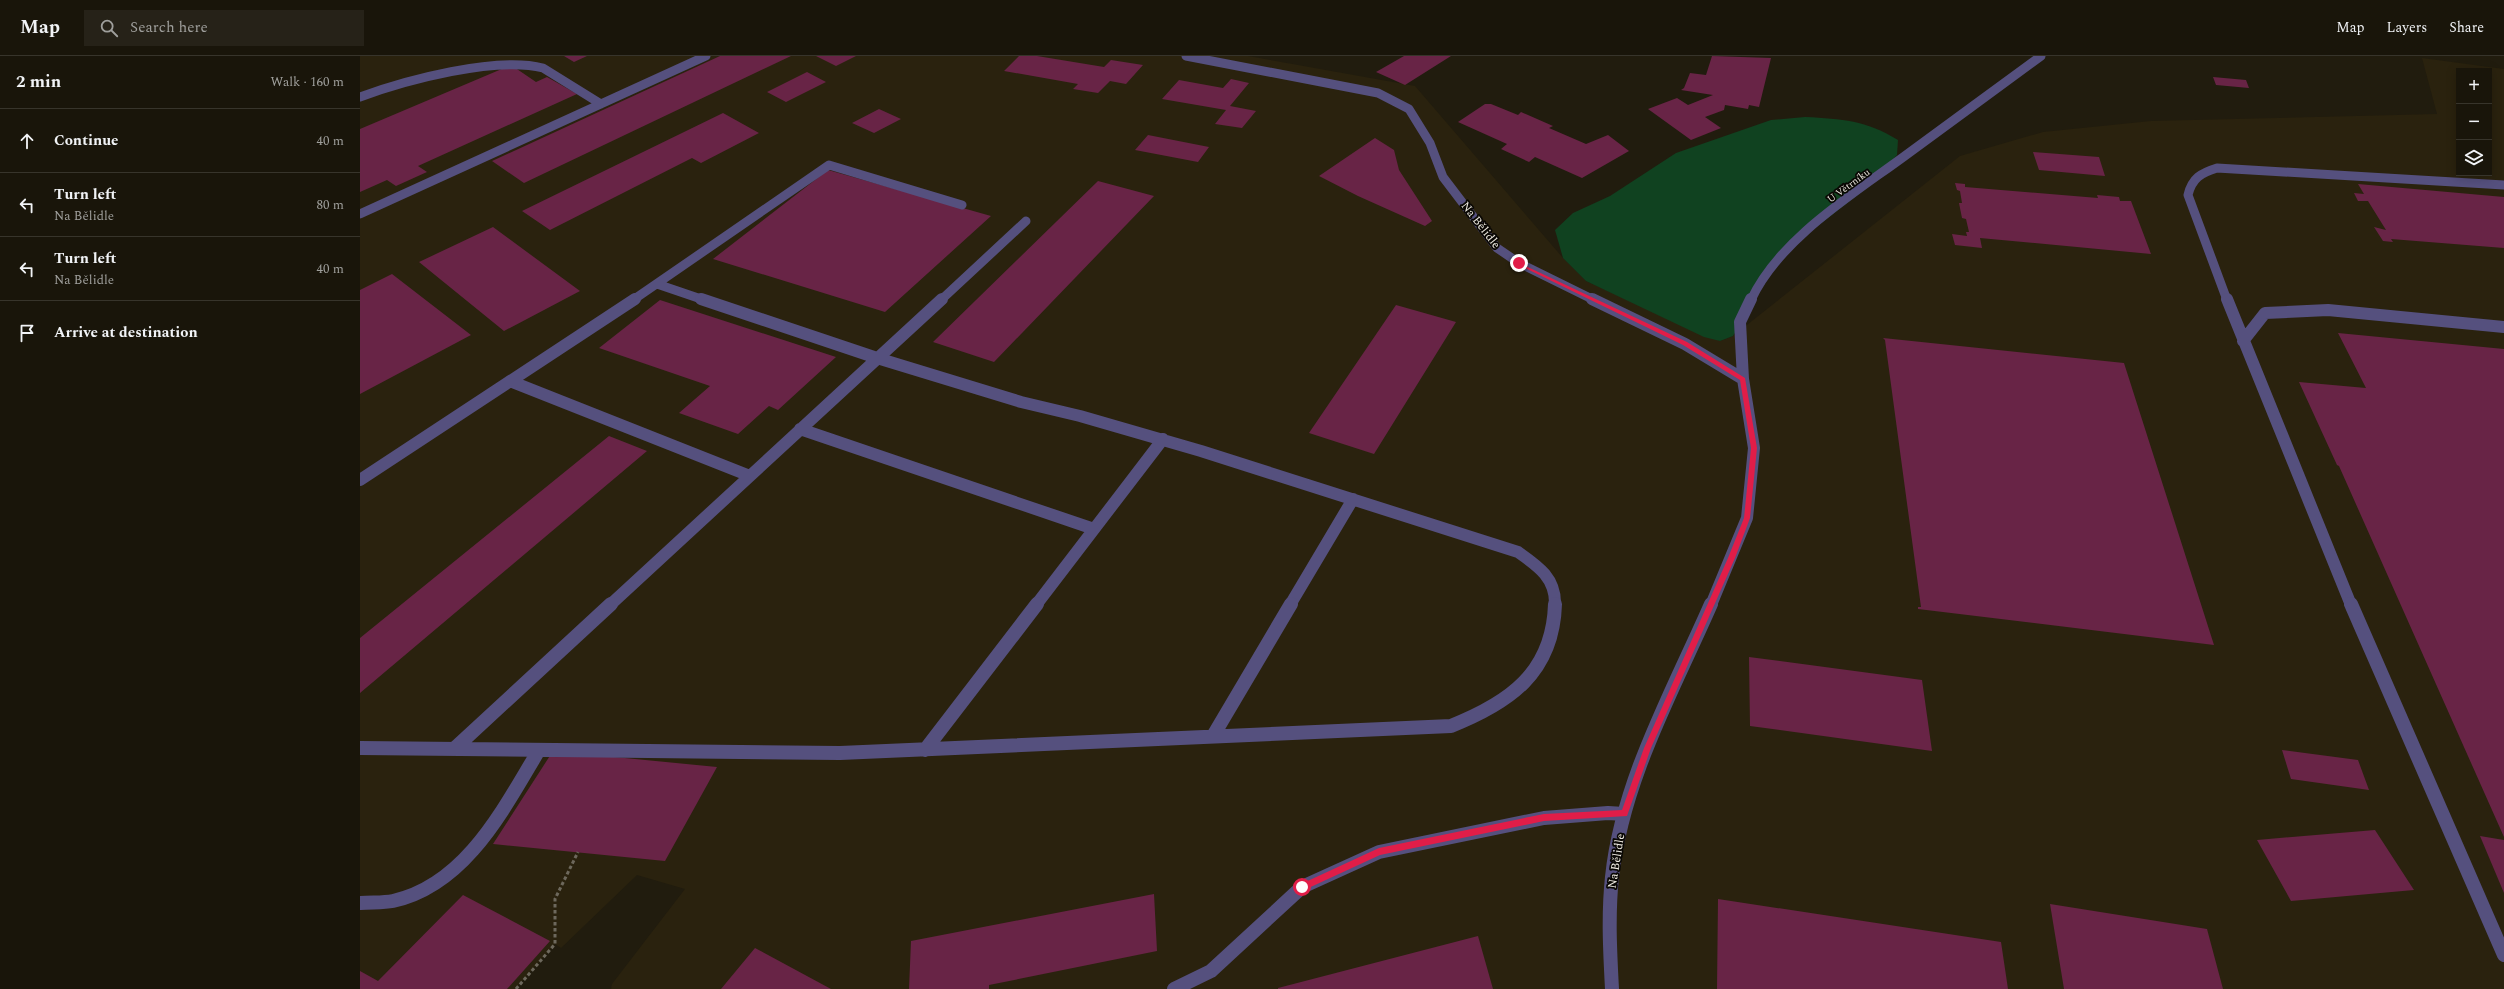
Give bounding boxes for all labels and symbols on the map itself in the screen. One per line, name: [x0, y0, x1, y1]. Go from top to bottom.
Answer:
street label: U Větrníku: [1824, 164, 1874, 207]
street label: Na Bělidle: [1456, 198, 1505, 253]
route end: [1510, 254, 1528, 272]
street label: Na Bělidle: [1603, 832, 1630, 890]
route start: [1293, 878, 1311, 896]

